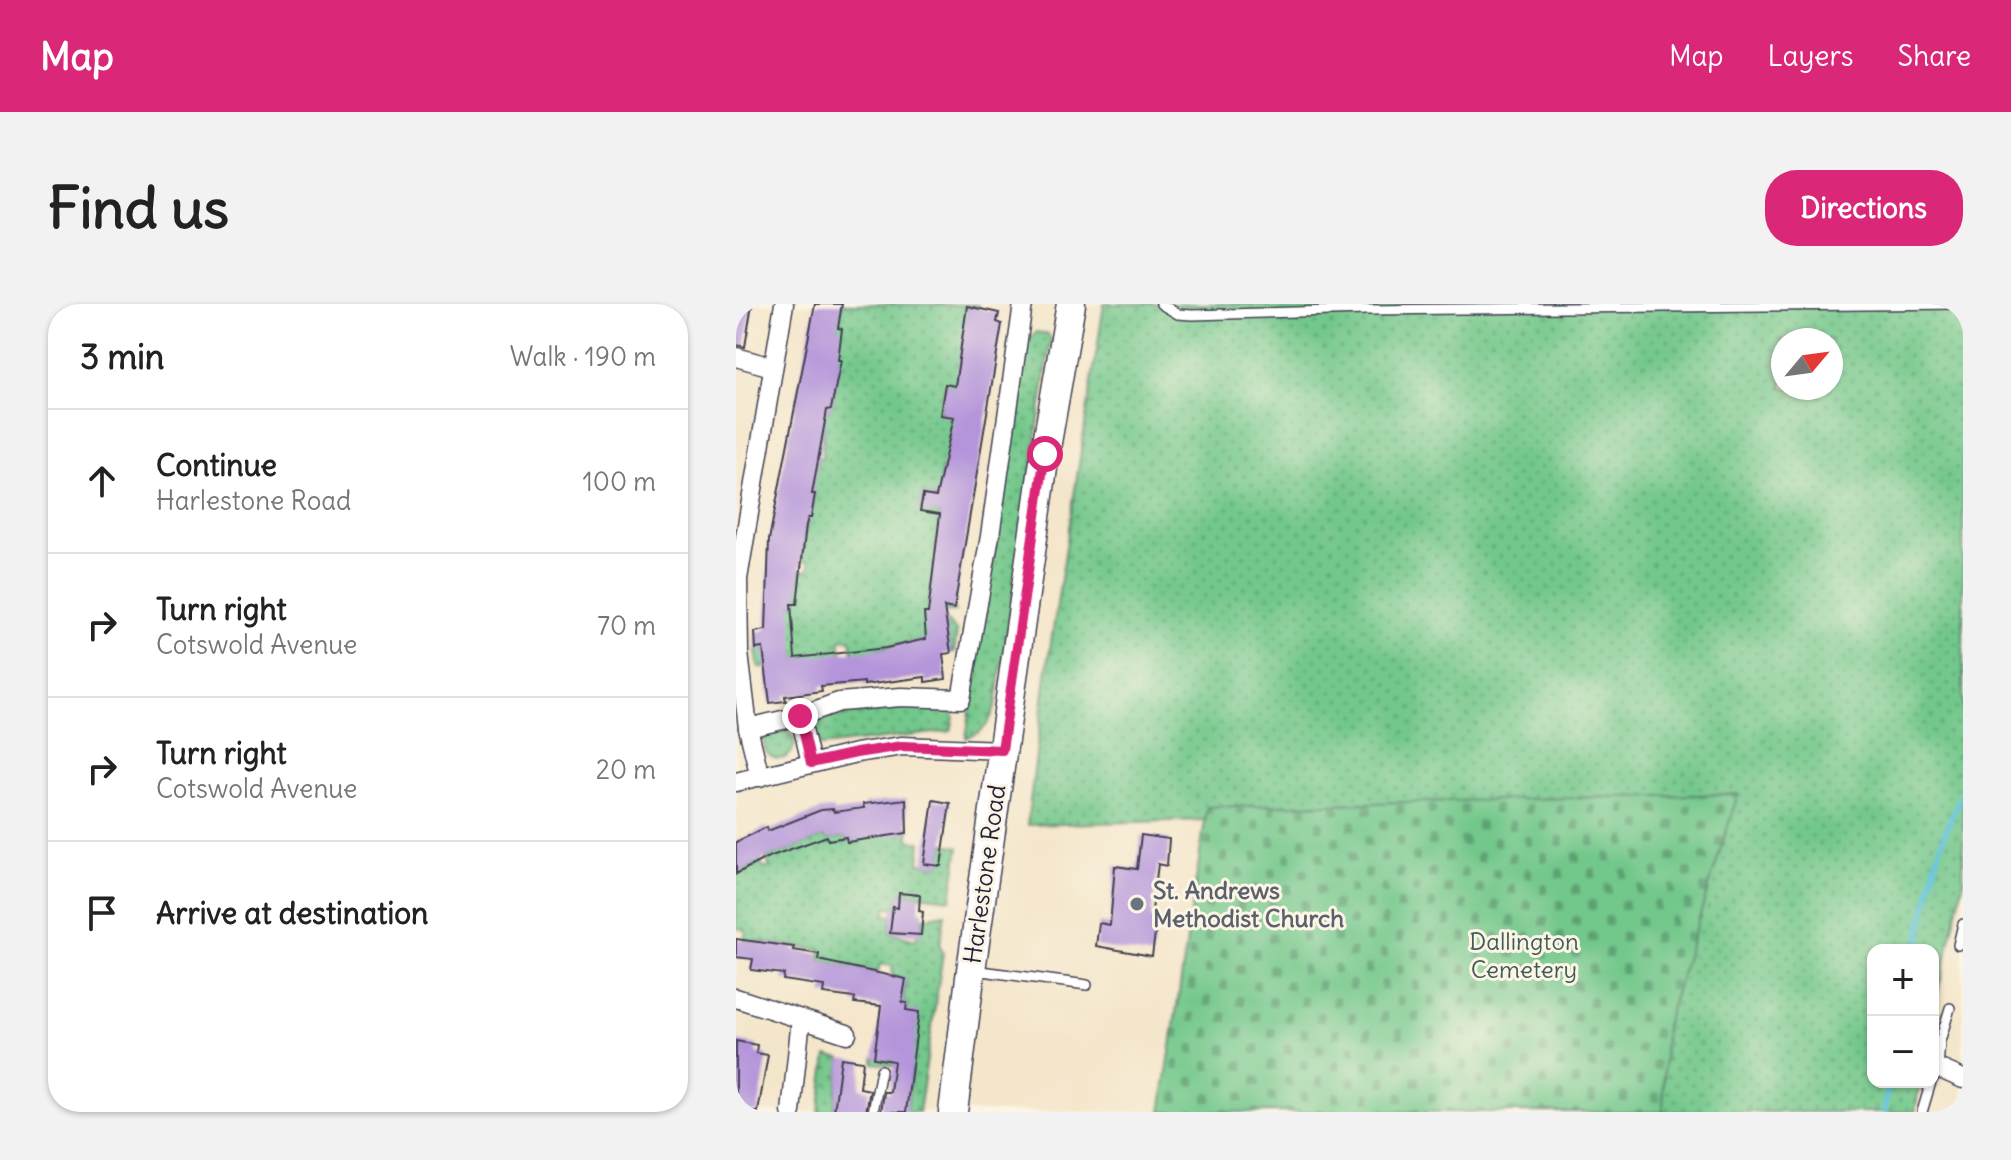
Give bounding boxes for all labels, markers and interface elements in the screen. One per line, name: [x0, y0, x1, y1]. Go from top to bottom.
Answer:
text: Map: [40, 33, 114, 80]
text: Map: [1669, 38, 1724, 74]
text: Layers: [1768, 38, 1854, 74]
text: Share: [1898, 38, 1971, 74]
button: Directions: [1765, 170, 1963, 246]
text: Find us: [48, 173, 229, 243]
north arrow: [1771, 328, 1843, 400]
text: 3 min: [80, 335, 165, 378]
text: Walk · 190 m: [510, 340, 656, 373]
route start: [1027, 436, 1063, 472]
text: Continue: [156, 446, 277, 484]
icon: ahead: [80, 459, 124, 503]
text: 100 m: [582, 465, 656, 498]
text: Harlestone Road: [156, 484, 351, 517]
text: Turn right: [156, 590, 287, 628]
icon: right: [80, 603, 124, 647]
text: 70 m: [597, 609, 656, 642]
text: Cotswold Avenue: [156, 628, 357, 661]
route end: [782, 698, 818, 734]
text: Turn right: [156, 734, 287, 772]
icon: right: [80, 747, 124, 791]
text: 20 m: [596, 753, 656, 786]
text: Cotswold Avenue: [156, 772, 357, 805]
street label: Harlestone Road: [957, 783, 1011, 965]
place label: St. Andrews Methodist Church: [1153, 875, 1344, 933]
icon: arrive: [80, 891, 124, 935]
text: Arrive at destination: [156, 894, 428, 932]
marker: St. Andrews Methodist Church: [1128, 895, 1146, 913]
park label: Dallington Cemetery: [1469, 926, 1579, 984]
map controls: [1867, 944, 1939, 1088]
button: +: [1867, 944, 1939, 1016]
button: −: [1867, 1016, 1939, 1088]

